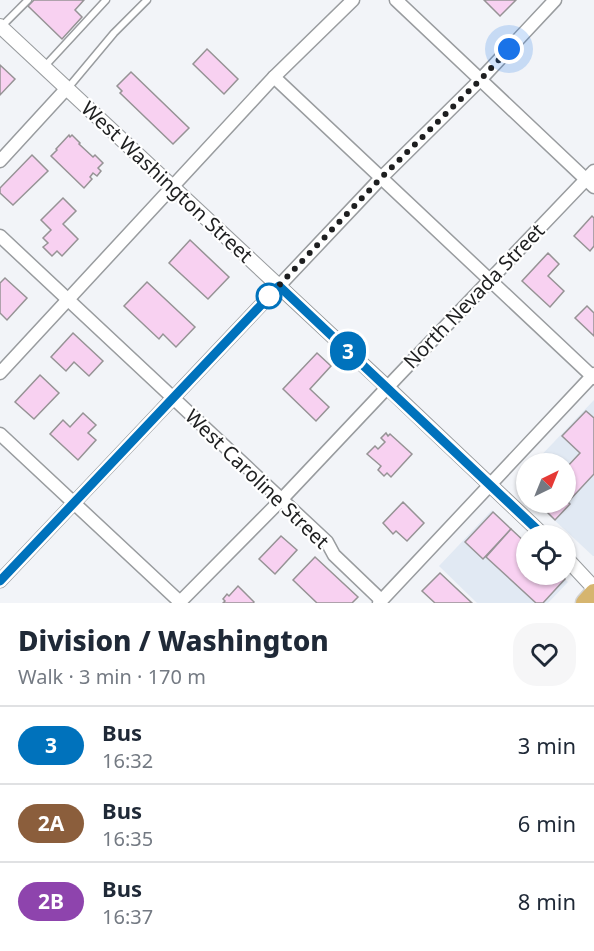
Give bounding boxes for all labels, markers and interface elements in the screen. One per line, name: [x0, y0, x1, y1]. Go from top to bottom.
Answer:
your location: [494, 34, 524, 64]
street label: West Washington Street: [76, 95, 259, 268]
street label: North Nevada Street: [397, 217, 550, 374]
unlabelled marker: [256, 283, 282, 309]
line badge: 3: [328, 332, 368, 370]
text: 3: [342, 337, 354, 365]
street label: West Caroline Street: [180, 403, 335, 554]
north arrow: [516, 453, 576, 513]
map controls: [516, 453, 576, 585]
button: locate: [516, 525, 576, 585]
text: Division / Washington: [18, 621, 329, 659]
button: heart: [513, 623, 576, 686]
text: Walk · 3 min · 170 m: [18, 663, 206, 690]
text: Bus: [102, 717, 142, 747]
text: 3 min: [518, 730, 576, 760]
text: 3: [45, 731, 57, 759]
text: 16:32: [102, 747, 153, 774]
text: Bus: [102, 795, 142, 825]
text: 6 min: [518, 808, 576, 838]
text: 2A: [38, 809, 64, 837]
text: 16:35: [102, 825, 153, 852]
text: Bus: [102, 873, 142, 903]
text: 8 min: [518, 886, 576, 916]
text: 2B: [38, 887, 64, 915]
text: 16:37: [102, 903, 153, 930]

